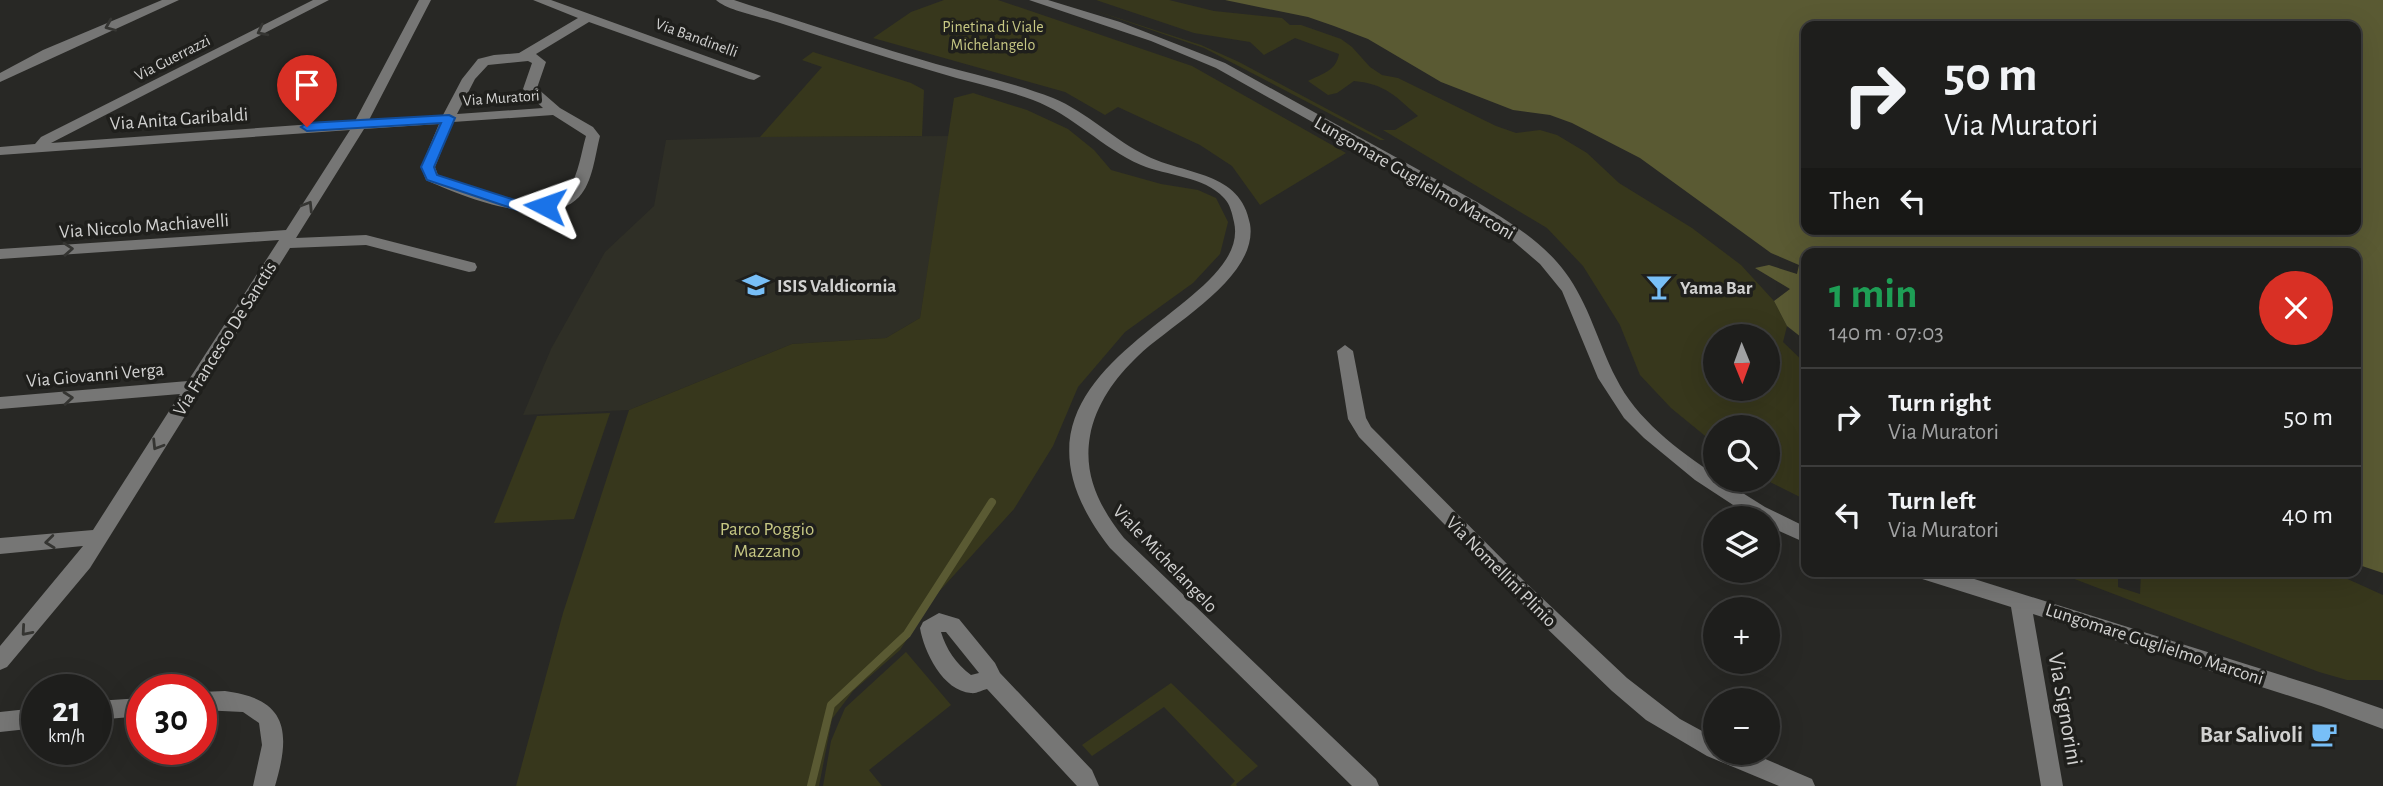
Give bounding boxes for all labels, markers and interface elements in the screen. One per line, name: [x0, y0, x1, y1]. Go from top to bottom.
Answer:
street label: Via Bandinelli: [653, 16, 740, 60]
one-way arrow: [105, 18, 117, 32]
park label: Pinetina di Viale Michelangelo: [942, 19, 1044, 53]
one-way arrow: [257, 22, 269, 36]
street label: Via Guerrazzi: [132, 32, 213, 84]
icon: right: [1829, 49, 1920, 140]
text: 50 m: [1944, 51, 2038, 100]
pin: [277, 55, 337, 127]
icon: arrive: [288, 66, 326, 104]
street label: Via Muratori: [462, 87, 540, 109]
street label: Via Anita Garibaldi: [109, 105, 249, 134]
text: Via Muratori: [1944, 109, 2099, 141]
street label: Lungomare Guglielmo Marconi: [1311, 113, 1518, 244]
position arrow: [508, 169, 582, 243]
icon: left: [1894, 182, 1932, 220]
text: Then: [1829, 188, 1880, 214]
one-way arrow: [300, 200, 313, 213]
street label: Via Niccolo Machiavelli: [58, 211, 230, 242]
one-way arrow: [63, 242, 74, 257]
street label: Via Francesco De Sanctis: [170, 258, 281, 419]
school or university icon: ISIS Valdicornia: [741, 270, 771, 300]
button: close: [2259, 271, 2333, 345]
bar icon: Yama Bar: [1644, 272, 1674, 302]
text: 1 min: [1829, 273, 1918, 315]
place label: ISIS Valdicornia: [777, 277, 897, 296]
place label: Yama Bar: [1680, 279, 1753, 298]
text: 140 m · 07:03: [1829, 322, 1944, 345]
north arrow: [1703, 324, 1780, 401]
map controls: [1703, 324, 1780, 765]
street label: Via Giovanni Verga: [25, 360, 165, 391]
text: Turn right: [1888, 390, 1991, 416]
one-way arrow: [63, 391, 74, 406]
icon: right: [1829, 398, 1867, 436]
text: 50 m: [2283, 404, 2333, 430]
button: search: [1703, 415, 1780, 492]
text: Via Muratori: [1888, 421, 1999, 444]
one-way arrow: [152, 438, 165, 451]
text: Turn left: [1888, 488, 1976, 514]
icon: left: [1829, 496, 1867, 534]
street label: Viale Michelangelo: [1109, 502, 1221, 616]
text: 40 m: [2282, 502, 2333, 528]
button: layers: [1703, 506, 1780, 583]
street label: Via Nomellini Plinio: [1442, 513, 1560, 631]
text: Via Muratori: [1888, 519, 1999, 542]
park label: Parco Poggio Mazzano: [720, 520, 814, 561]
one-way arrow: [44, 534, 56, 549]
button: +: [1703, 597, 1780, 674]
street label: Lungomare Guglielmo Marconi: [2043, 600, 2266, 689]
one-way arrow: [22, 623, 34, 636]
street label: Via Signorini: [2043, 651, 2086, 767]
speed limit sign: 30: [126, 674, 217, 765]
button: −: [1703, 688, 1780, 765]
text: 21: [52, 693, 81, 728]
cafe icon: Bar Salivoli: [2309, 719, 2339, 749]
place label: Bar Salivoli: [2200, 724, 2303, 747]
text: km/h: [48, 728, 85, 746]

